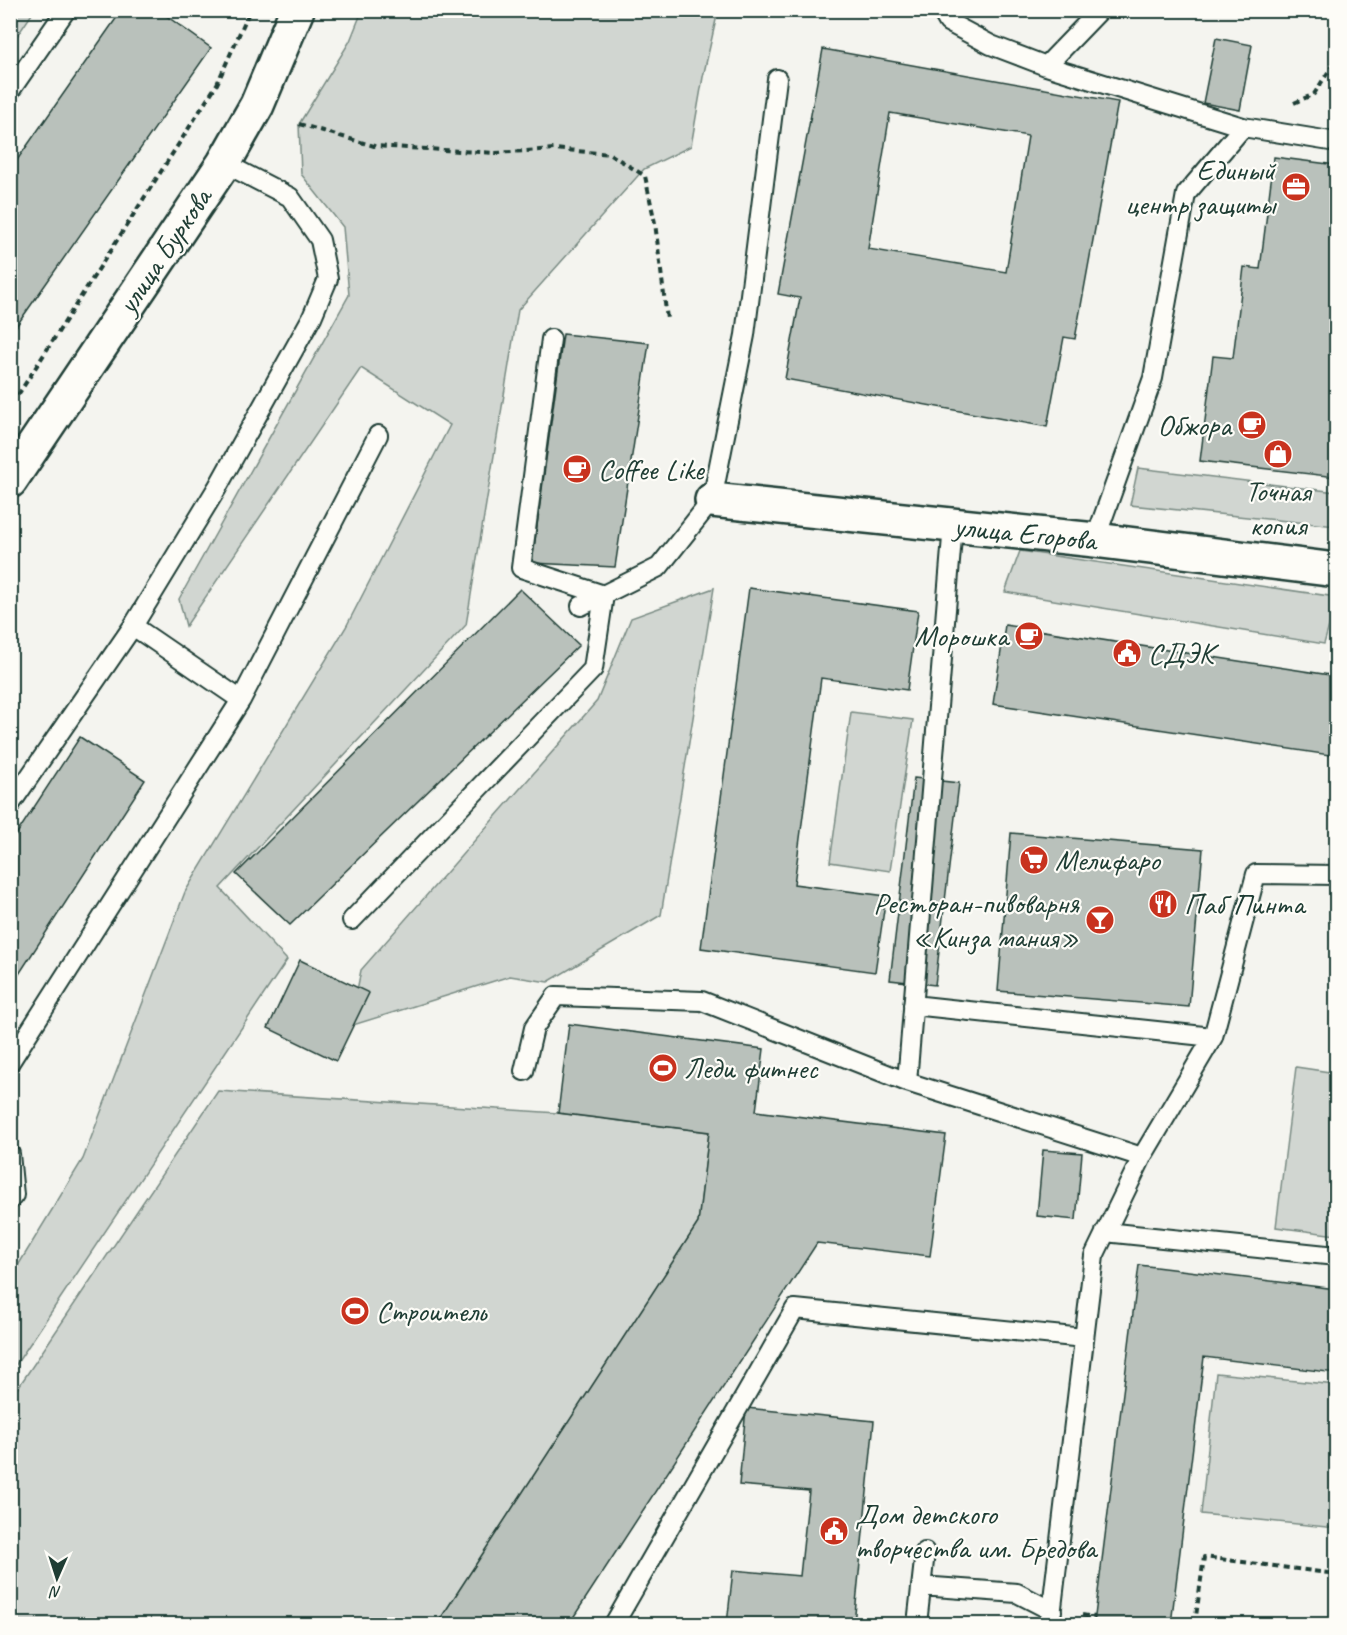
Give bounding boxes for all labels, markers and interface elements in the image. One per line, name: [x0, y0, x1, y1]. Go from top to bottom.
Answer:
place label: Единый центр защиты: [1125, 151, 1277, 223]
office icon: Единый центр защиты: [1280, 171, 1312, 203]
street label: улица Буркова: [107, 179, 221, 323]
place label: Обжора: [1158, 406, 1233, 444]
cafe icon: Обжора: [1236, 409, 1268, 441]
shop icon: Точная копия: [1262, 438, 1294, 470]
place label: Coffee Like: [598, 450, 706, 488]
cafe icon: Coffee Like: [561, 453, 593, 485]
place label: Точная копия: [1245, 472, 1313, 544]
street label: улица Егорова: [950, 506, 1101, 560]
place label: Морошка: [915, 617, 1011, 655]
cafe icon: Морошка: [1013, 620, 1045, 652]
place label: СДЭК: [1148, 634, 1220, 672]
public building icon: СДЭК: [1111, 637, 1143, 669]
place label: Мелифаро: [1055, 841, 1161, 879]
supermarket icon: Мелифаро: [1018, 844, 1050, 876]
place label: Ресторан-пивоварня «Кинза мания»: [873, 884, 1080, 956]
place label: Паб Пинта: [1184, 885, 1307, 923]
restaurant icon: Паб Пинта: [1147, 888, 1179, 920]
bar icon: Ресторан-пивоварня «Кинза мания»: [1084, 904, 1116, 936]
place label: Леди фитнес: [684, 1049, 819, 1087]
sports icon: Леди фитнес: [647, 1052, 679, 1084]
place label: Строитель: [376, 1292, 488, 1330]
sports icon: Строитель: [339, 1295, 371, 1327]
place label: Дом детского творчества им. Бредова: [855, 1495, 1099, 1567]
public building icon: Дом детского творчества им. Бредова: [818, 1515, 850, 1547]
north arrow: [27, 1548, 87, 1608]
text: N: [48, 1582, 62, 1602]

